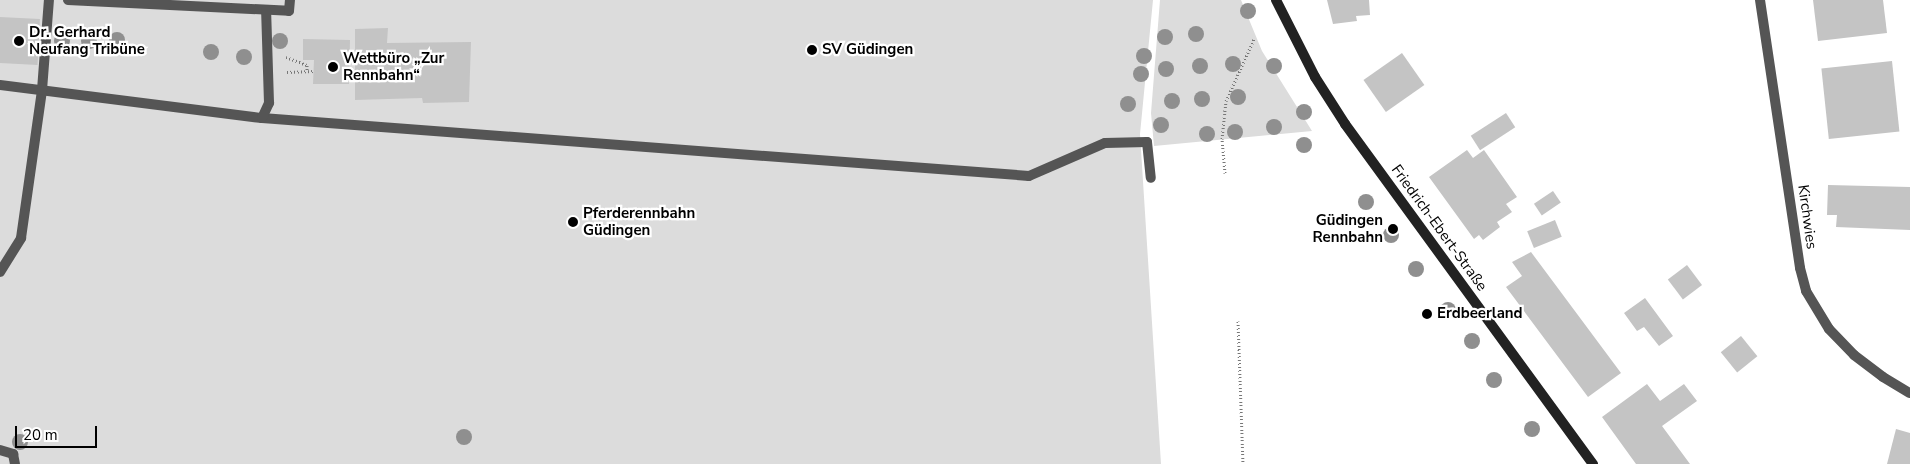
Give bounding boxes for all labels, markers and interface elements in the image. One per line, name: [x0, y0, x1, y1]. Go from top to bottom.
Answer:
place label: Dr. Gerhard Neufang Tribüne: [29, 23, 145, 58]
marker: Dr. Gerhard Neufang Tribüne: [13, 35, 25, 47]
place label: SV Güdingen: [822, 41, 913, 59]
marker: SV Güdingen: [806, 44, 818, 56]
place label: Wettbüro „Zur Rennbahn“: [343, 49, 444, 84]
marker: Wettbüro „Zur Rennbahn“: [327, 61, 339, 73]
street label: Friedrich-Ebert-Straße: [1387, 161, 1491, 295]
street label: Kirchwies: [1794, 184, 1820, 250]
place label: Pferderennbahn Güdingen: [583, 204, 695, 239]
place label: Güdingen Rennbahn: [1312, 211, 1383, 246]
marker: Pferderennbahn Güdingen: [567, 216, 579, 228]
marker: Güdingen Rennbahn: [1387, 223, 1399, 235]
place label: Erdbeerland: [1437, 305, 1523, 323]
marker: Erdbeerland: [1421, 308, 1433, 320]
scale bar: [18, 416, 100, 448]
text: 20 m: [23, 425, 58, 445]

